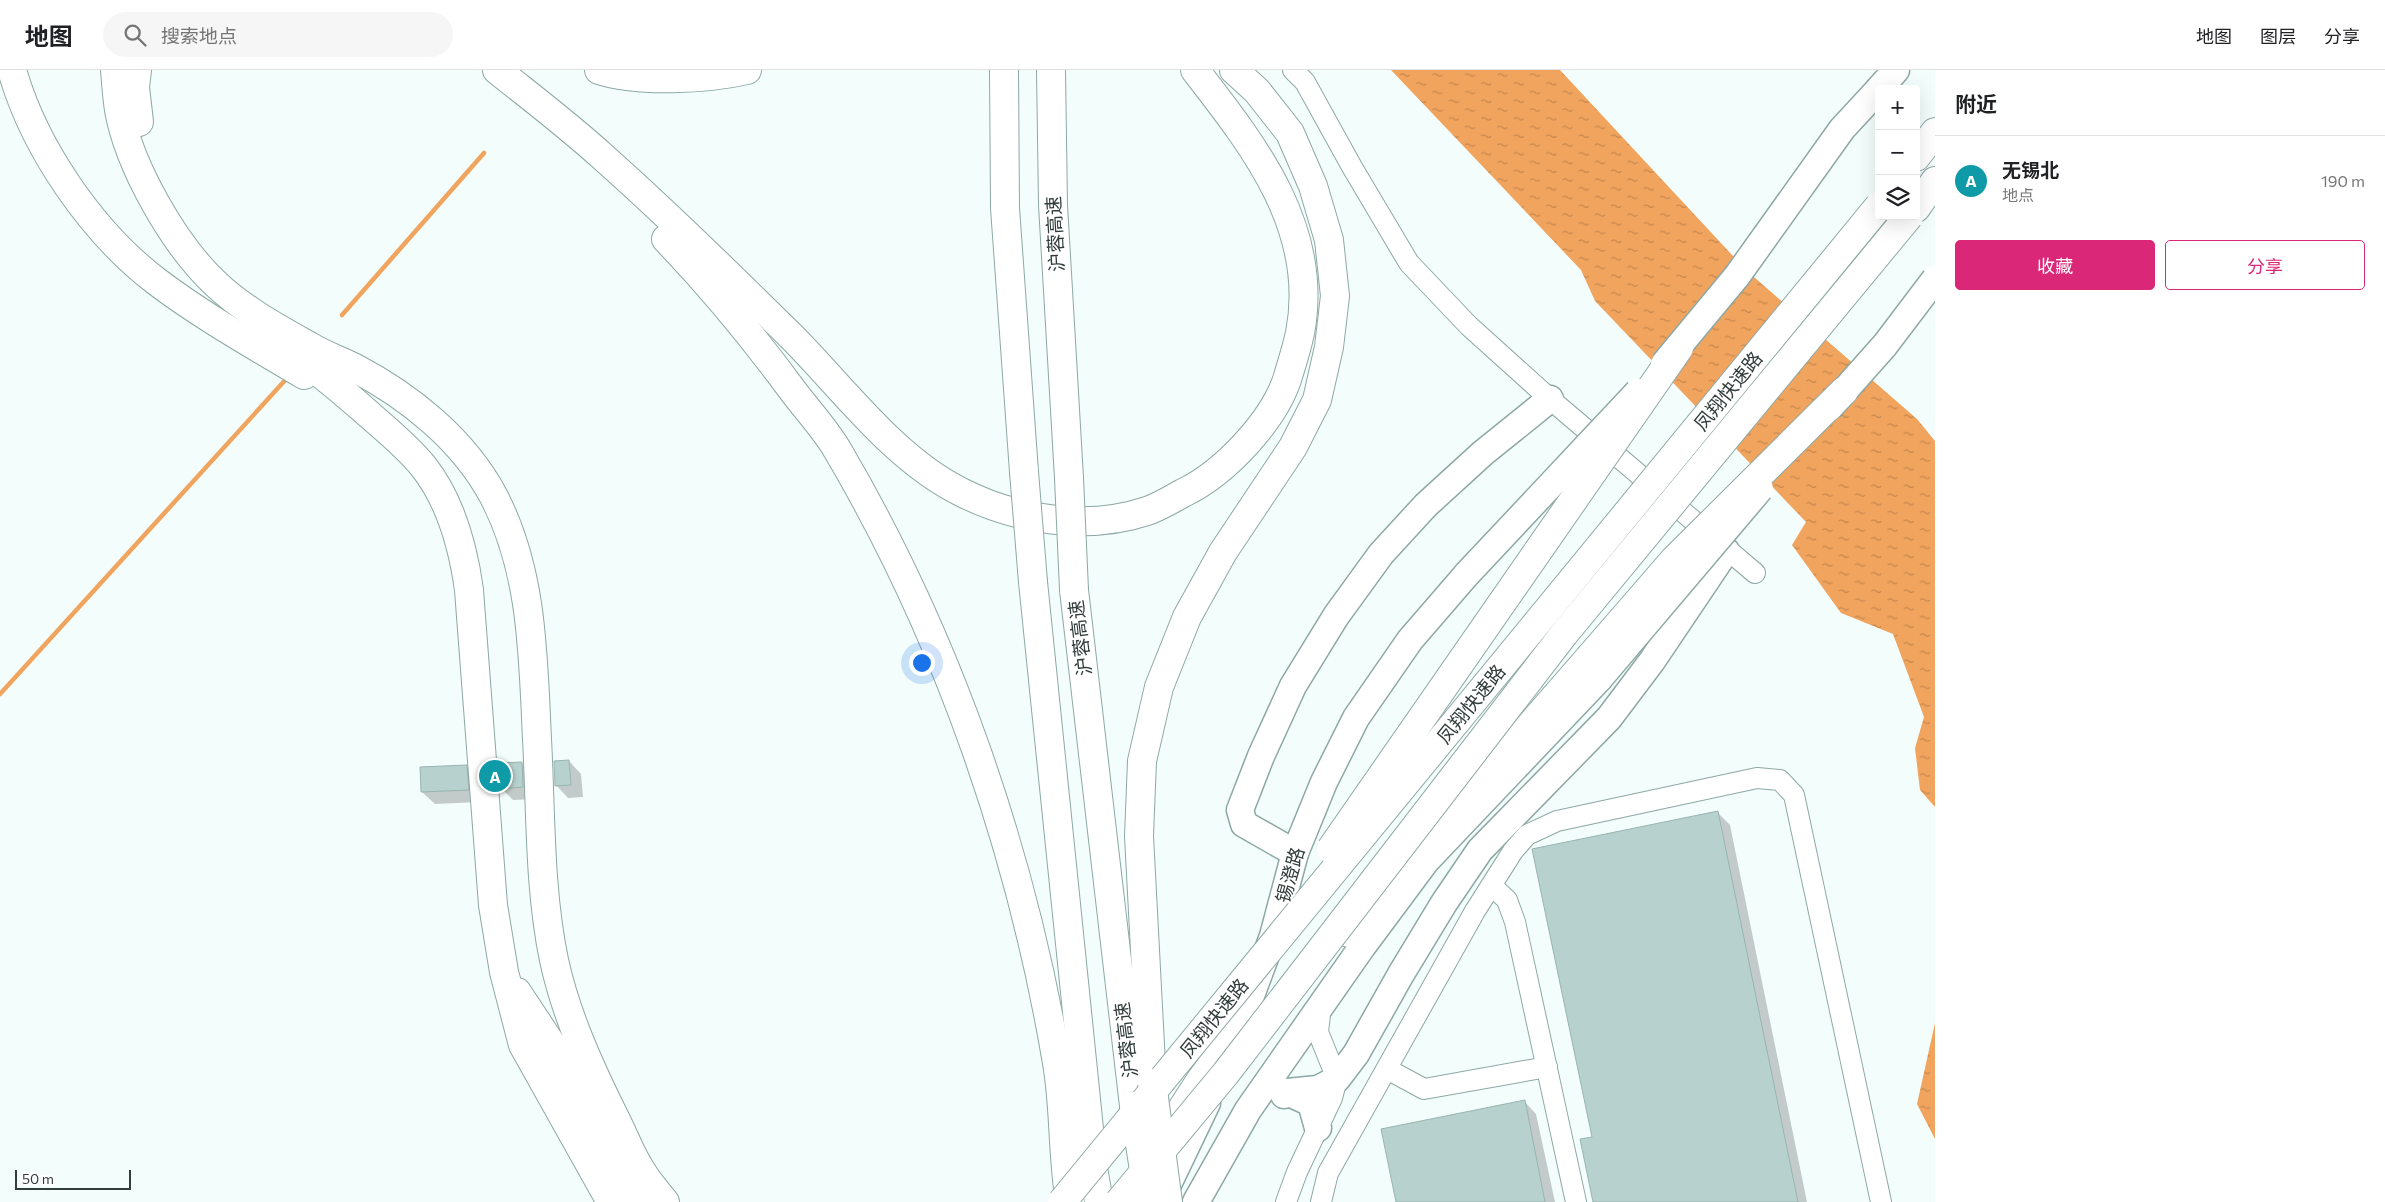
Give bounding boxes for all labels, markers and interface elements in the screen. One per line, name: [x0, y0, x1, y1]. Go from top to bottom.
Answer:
search box: [103, 12, 453, 57]
text: 地图: [25, 21, 73, 50]
icon: search: [121, 21, 149, 49]
text: 搜索地点: [161, 24, 237, 47]
text: 地图: [2196, 25, 2232, 47]
text: 图层: [2260, 25, 2296, 47]
text: 分享: [2324, 25, 2360, 47]
map controls: [1875, 85, 1920, 220]
button: +: [1875, 85, 1920, 130]
text: 附近: [1955, 91, 1997, 116]
button: −: [1875, 130, 1920, 175]
text: 无锡北: [2002, 158, 2059, 181]
text: A: [1965, 171, 1977, 190]
text: 190 m: [2321, 171, 2365, 190]
button: layers: [1875, 175, 1920, 220]
text: 地点: [2002, 185, 2034, 204]
street label: 沪蓉高速: [1041, 195, 1068, 273]
button: 收藏: [1955, 240, 2155, 290]
button: 分享: [2165, 240, 2365, 290]
street label: 凤翔快速路: [1689, 347, 1766, 435]
street label: 沪蓉高速: [1063, 599, 1096, 677]
your location: [909, 650, 935, 676]
street label: 凤翔快速路: [1432, 660, 1509, 748]
pin: A: [479, 757, 511, 795]
street label: 锡澄路: [1271, 844, 1308, 905]
street label: 凤翔快速路: [1175, 974, 1252, 1062]
street label: 沪蓉高速: [1109, 1001, 1142, 1079]
scale bar: [15, 1167, 131, 1190]
text: 50 m: [22, 1170, 54, 1187]

